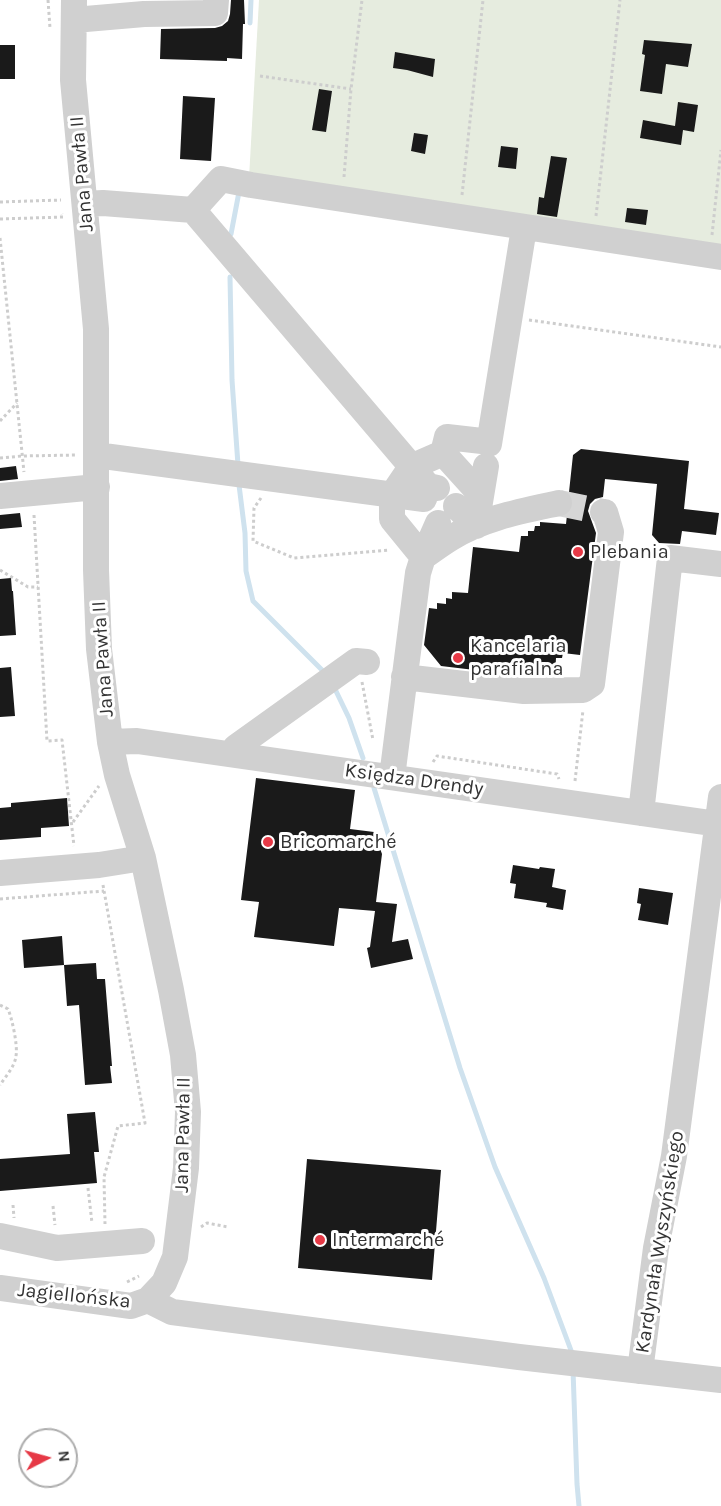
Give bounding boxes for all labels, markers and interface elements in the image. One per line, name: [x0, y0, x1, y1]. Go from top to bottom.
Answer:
street label: Jana Pawła II: [65, 115, 99, 233]
place label: Plebania: [590, 540, 669, 564]
marker: Plebania: [571, 545, 585, 559]
street label: Jana Pawła II: [87, 600, 119, 718]
place label: Kancelaria parafialna: [470, 634, 567, 681]
marker: Kancelaria parafialna: [451, 651, 465, 665]
street label: Księdza Drendy: [343, 758, 485, 802]
place label: Bricomarché: [280, 830, 396, 854]
marker: Bricomarché: [261, 835, 275, 849]
street label: Jana Pawła II: [170, 1077, 196, 1193]
street label: Kardynała Wyszyńskiego: [631, 1129, 689, 1355]
place label: Intermarché: [332, 1228, 444, 1252]
marker: Intermarché: [313, 1233, 327, 1247]
street label: Jagiellońska: [16, 1278, 132, 1314]
north arrow: [18, 1428, 78, 1488]
text: N: [54, 1450, 74, 1463]

